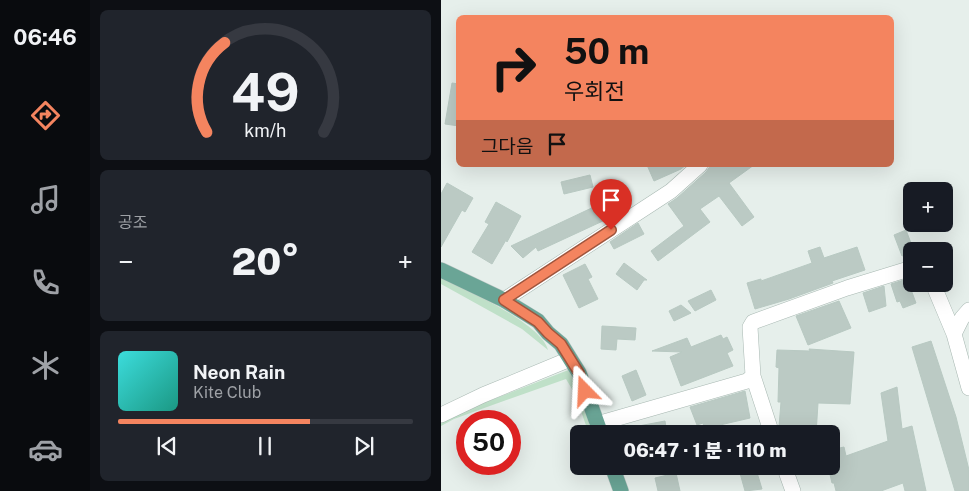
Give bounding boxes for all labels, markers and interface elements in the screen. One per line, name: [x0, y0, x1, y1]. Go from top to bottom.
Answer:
text: 06:46: [13, 24, 77, 50]
text: 50 m: [564, 31, 649, 72]
icon: right: [481, 35, 546, 100]
text: 49: [231, 62, 300, 123]
text: 우회전: [564, 78, 625, 104]
icon: directions: [28, 98, 63, 133]
text: km/h: [244, 120, 287, 141]
icon: arrive: [543, 130, 571, 158]
text: 그다음: [481, 135, 533, 157]
pin: [590, 179, 632, 230]
icon: music: [28, 182, 63, 217]
map controls: [903, 182, 953, 292]
button: +: [903, 182, 953, 232]
icon: arrive: [597, 186, 625, 214]
text: 공조: [118, 213, 147, 232]
text: 20°: [231, 239, 300, 284]
button: −: [903, 242, 953, 292]
text: −: [118, 245, 134, 278]
text: +: [397, 245, 413, 278]
icon: phone: [28, 265, 63, 300]
icon: climate: [28, 348, 63, 383]
text: Neon Rain: [193, 361, 285, 383]
position arrow: [558, 364, 610, 416]
text: Kite Club: [193, 383, 261, 402]
speed limit sign: 50: [456, 410, 521, 475]
icon: car: [28, 432, 63, 467]
icon: previous: [153, 432, 181, 460]
icon: pause: [251, 432, 279, 460]
icon: next: [350, 432, 378, 460]
text: 06:47 · 1 분 · 110 m: [623, 439, 787, 461]

